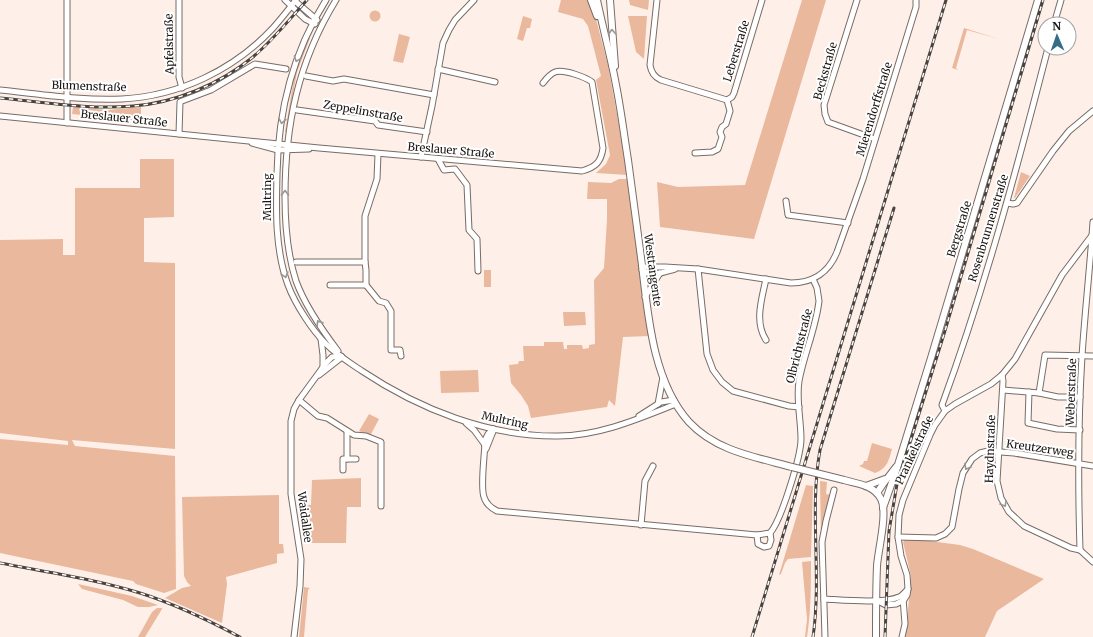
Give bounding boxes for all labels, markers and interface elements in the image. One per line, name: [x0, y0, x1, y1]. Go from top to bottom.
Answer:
street label: Apfelstraße: [161, 13, 177, 76]
north arrow: [1037, 16, 1077, 56]
street label: Leberstraße: [720, 18, 752, 83]
text: N: [1052, 19, 1062, 33]
one-way arrow: [608, 29, 617, 35]
street label: Beckstraße: [810, 40, 840, 102]
one-way arrow: [294, 56, 302, 63]
street label: Mierendorffstraße: [853, 60, 895, 158]
street label: Blumenstraße: [51, 78, 127, 94]
street label: Zeppelinstraße: [322, 97, 404, 125]
street label: Breslauer Straße: [80, 106, 168, 130]
one-way arrow: [278, 118, 287, 124]
street label: Breslauer Straße: [407, 139, 495, 161]
street label: Rosenbrunnenstraße: [965, 172, 1011, 284]
street label: Multring: [260, 173, 274, 221]
one-way arrow: [281, 190, 289, 196]
street label: Bergstraße: [944, 199, 974, 259]
street label: Westtangente: [641, 232, 665, 307]
one-way arrow: [280, 271, 289, 278]
street label: Olbrichtstraße: [783, 307, 815, 385]
one-way arrow: [316, 321, 323, 328]
street label: Weberstraße: [1063, 358, 1079, 427]
street label: Multring: [480, 408, 530, 432]
street label: Prankelstraße: [892, 413, 936, 487]
street label: Haydnstraße: [982, 414, 998, 483]
street label: Kreutzerweg: [1005, 436, 1075, 460]
one-way arrow: [964, 463, 971, 470]
street label: Waidallee: [294, 490, 316, 544]
one-way arrow: [1000, 500, 1007, 507]

